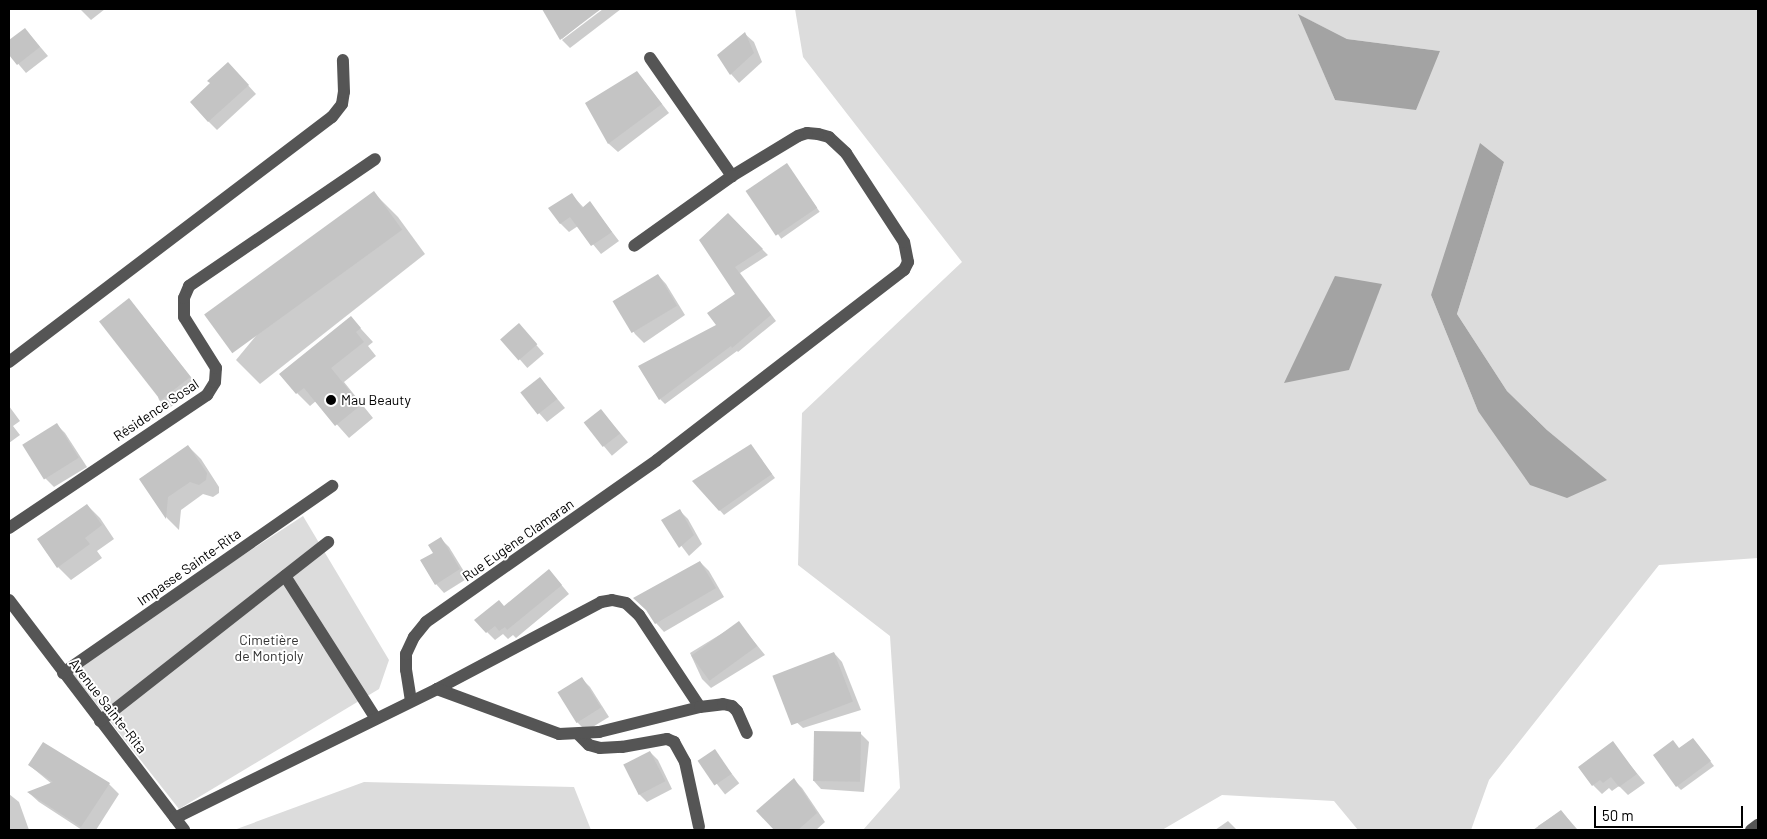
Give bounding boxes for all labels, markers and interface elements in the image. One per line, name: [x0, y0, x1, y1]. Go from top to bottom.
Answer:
street label: Résidence Sosal: [110, 375, 202, 445]
place label: Mau Beauty: [341, 392, 411, 408]
marker: Mau Beauty: [325, 394, 337, 406]
street label: Rue Eugène Clamaran: [459, 495, 577, 585]
street label: Impasse Sainte-Rita: [134, 525, 244, 609]
park label: Cimetière de Montjoly: [235, 632, 303, 664]
street label: Avenue Sainte-Rita: [66, 655, 150, 757]
scale bar: [1597, 796, 1746, 828]
text: 50 m: [1602, 806, 1634, 824]

